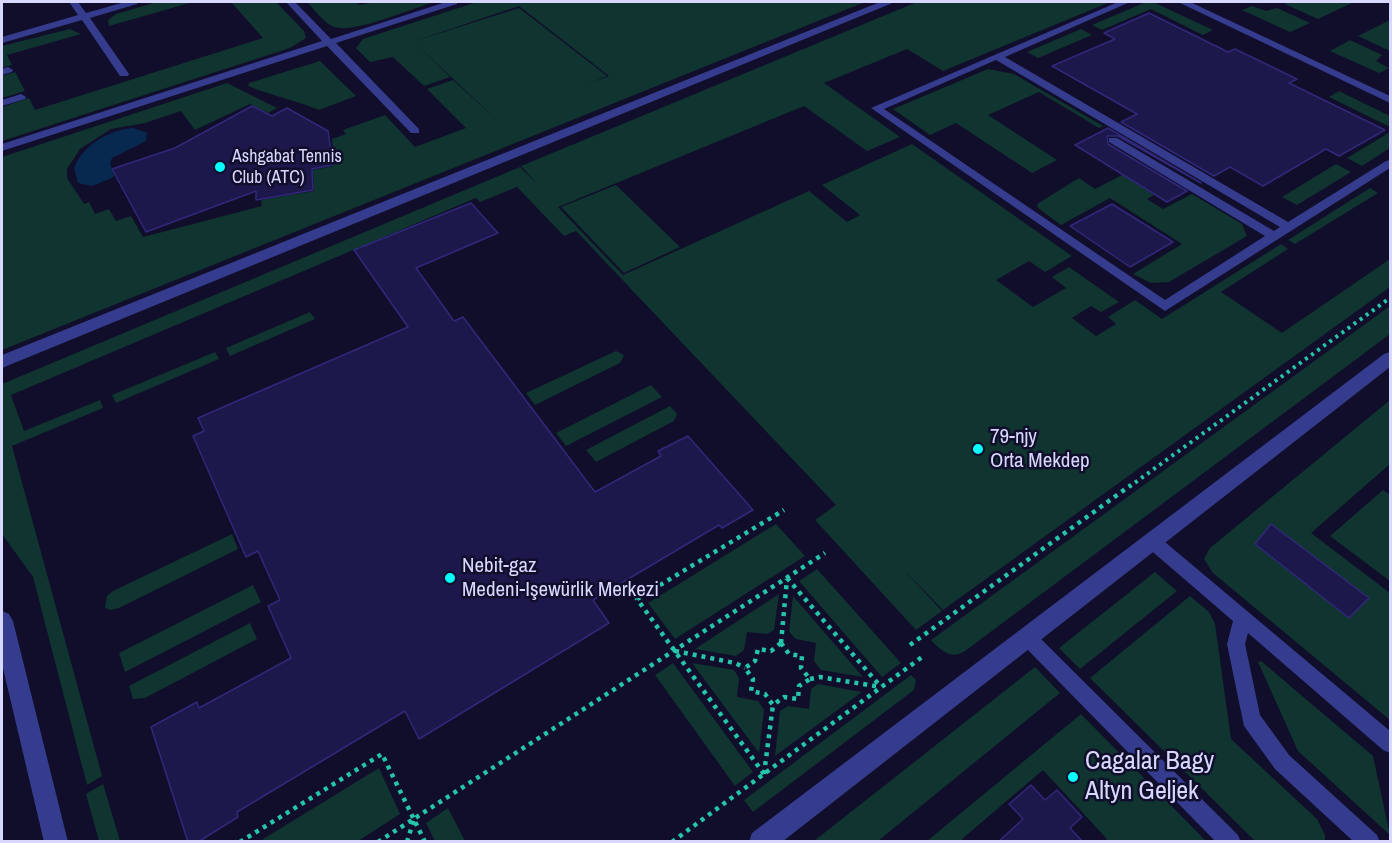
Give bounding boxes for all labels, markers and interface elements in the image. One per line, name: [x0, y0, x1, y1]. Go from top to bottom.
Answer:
place label: Ashgabat Tennis Club (ATC): [232, 146, 342, 188]
marker: Ashgabat Tennis Club (ATC): [213, 160, 227, 174]
place label: 79-njy Orta Mekdep: [990, 424, 1090, 474]
marker: 79-njy Orta Mekdep: [971, 442, 985, 456]
place label: Nebit-gaz Medeni-Işewürlik Merkezi: [462, 553, 659, 603]
marker: Nebit-gaz Medeni-Işewürlik Merkezi: [443, 571, 457, 585]
place label: Cagalar Bagy Altyn Geljek: [1085, 746, 1214, 808]
marker: Cagalar Bagy Altyn Geljek: [1066, 770, 1080, 784]

